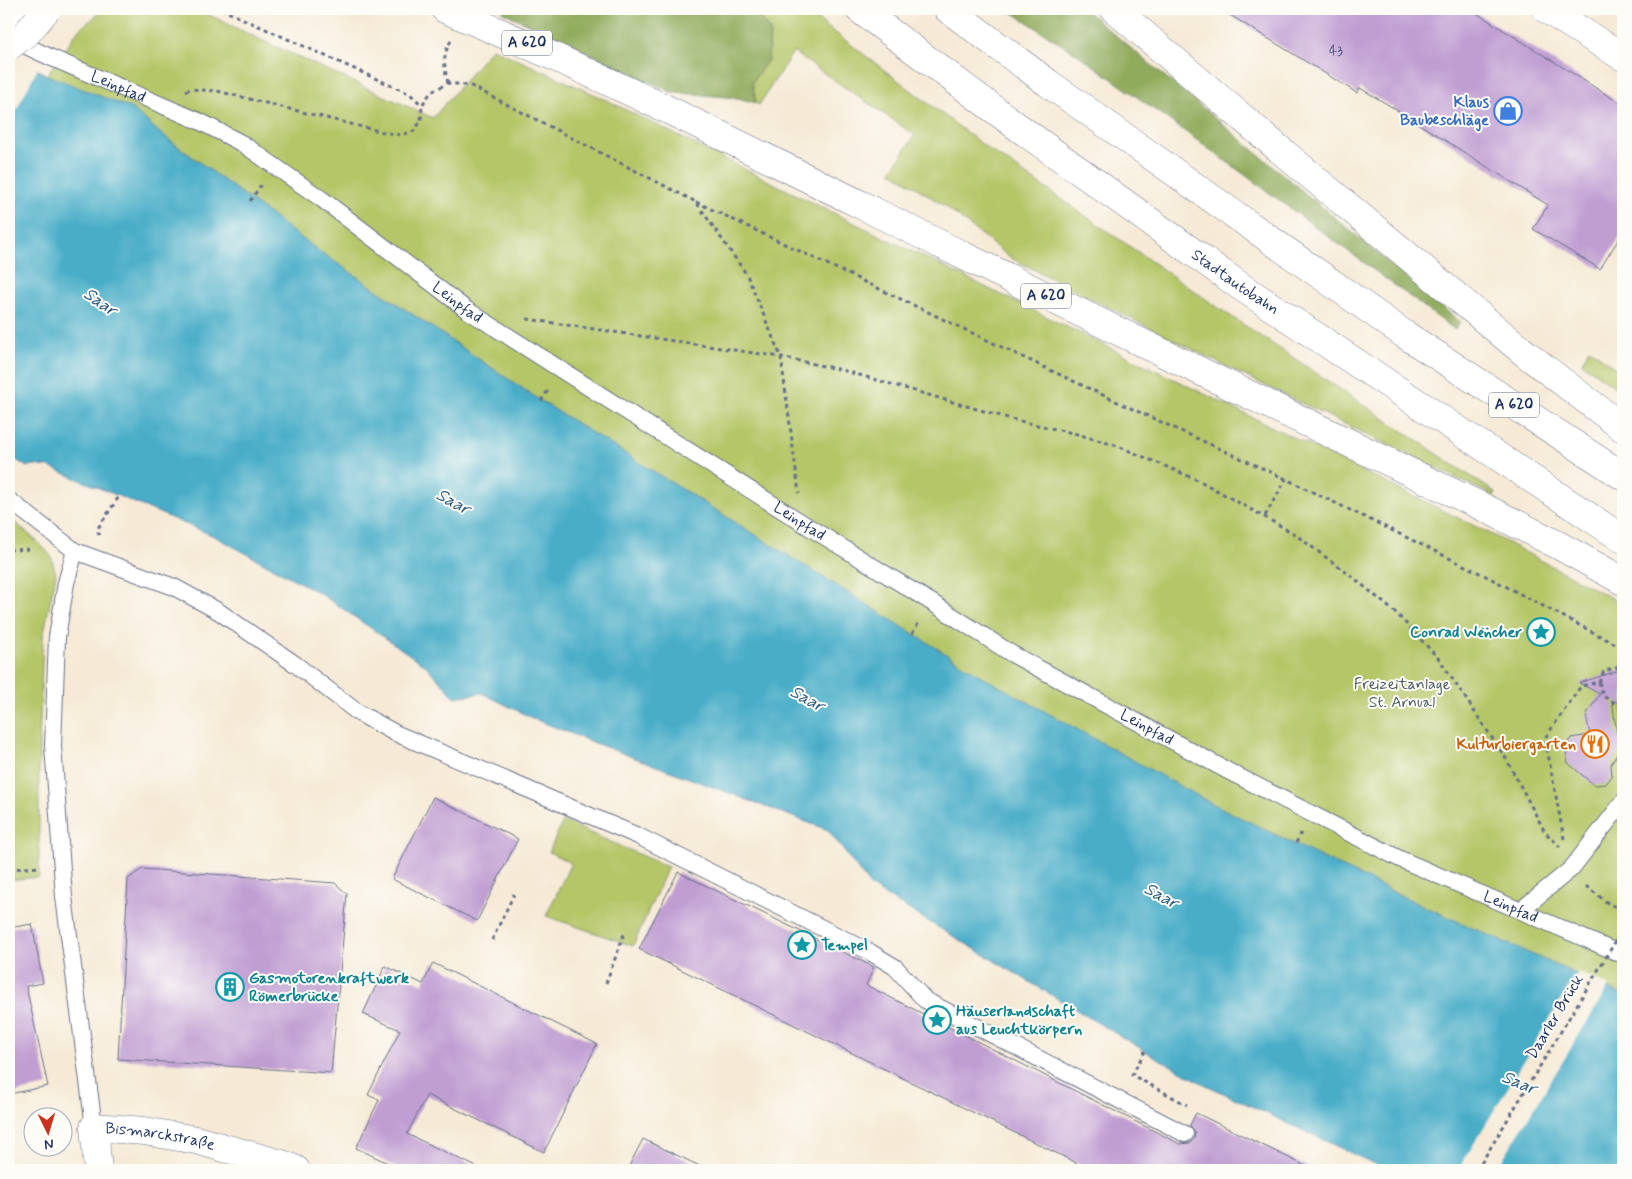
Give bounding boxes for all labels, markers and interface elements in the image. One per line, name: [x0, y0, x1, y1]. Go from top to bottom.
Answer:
road number: A 620: [502, 30, 552, 56]
house number: 43: [1329, 42, 1343, 60]
street label: Leinpfad: [88, 65, 149, 108]
place label: Klaus Baubeschläge: [1400, 92, 1490, 132]
shop icon: Klaus Baubeschläge: [1493, 96, 1523, 126]
street label: Stadtautobahn: [1187, 244, 1283, 320]
street label: Leinpfad: [428, 277, 487, 328]
water label: Saar: [79, 282, 123, 323]
road number: A 620: [1021, 284, 1071, 308]
road number: A 620: [1489, 392, 1539, 418]
water label: Saar: [432, 483, 477, 522]
street label: Leinpfad: [769, 497, 830, 545]
place icon: Conrad Wëncher: [1526, 617, 1556, 647]
place label: Conrad Wëncher: [1410, 622, 1522, 643]
park label: Freizeitanlage St. Arnual: [1354, 674, 1451, 713]
water label: Saar: [786, 680, 831, 719]
street label: Leinpfad: [1116, 704, 1177, 750]
restaurant icon: Kulturbiergarten: [1580, 729, 1610, 759]
place label: Kulturbiergarten: [1457, 734, 1576, 756]
water label: Saar: [1140, 877, 1185, 916]
street label: Leinpfad: [1480, 886, 1541, 928]
place icon: Tempel: [787, 930, 817, 960]
place label: Tempel: [821, 935, 868, 956]
place label: Gasmotorenkraftwerk Römerbrücke: [249, 968, 409, 1007]
street label: Daarler Brück: [1521, 971, 1589, 1063]
building icon: Gasmotorenkraftwerk Römerbrücke: [215, 972, 245, 1002]
place label: Häuserlandschaft aus Leuchtkörpern: [956, 1001, 1082, 1040]
place icon: Häuserlandschaft aus Leuchtkörpern: [922, 1005, 952, 1035]
water label: Saar: [1498, 1065, 1542, 1102]
north arrow: [22, 1106, 72, 1156]
street label: Bismarckstraße: [104, 1117, 218, 1155]
text: N: [44, 1135, 54, 1153]

